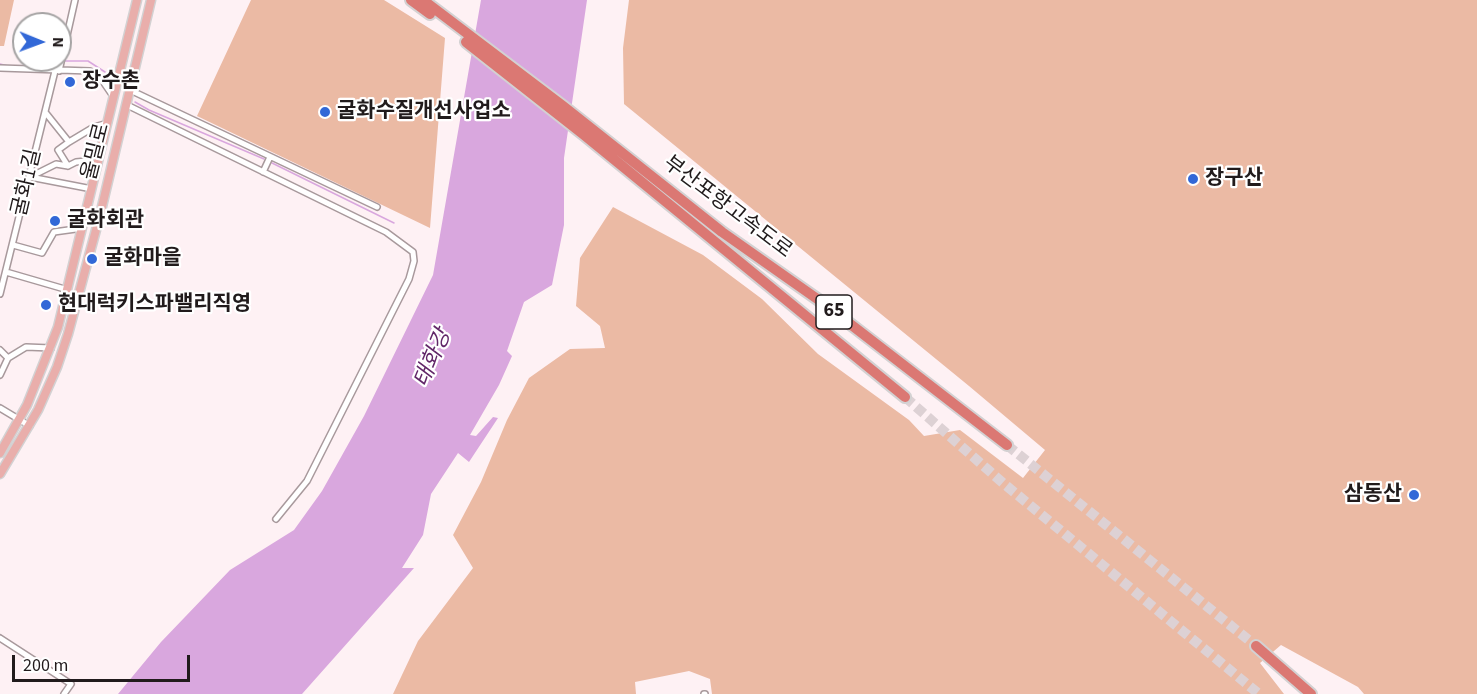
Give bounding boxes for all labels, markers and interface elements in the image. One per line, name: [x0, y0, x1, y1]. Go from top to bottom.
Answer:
north arrow: [12, 12, 72, 72]
text: N: [47, 37, 69, 48]
place label: 장수촌: [82, 69, 140, 95]
marker: 장수촌: [63, 75, 77, 89]
place label: 굴화수질개선사업소: [337, 99, 511, 125]
marker: 굴화수질개선사업소: [318, 105, 332, 119]
street label: 울밀로: [78, 121, 116, 183]
street label: 굴화1길: [8, 147, 48, 219]
street label: 부산포항고속도로: [658, 151, 796, 265]
place label: 장구산: [1205, 166, 1263, 192]
marker: 장구산: [1186, 172, 1200, 186]
place label: 굴화회관: [67, 208, 144, 234]
marker: 굴화회관: [48, 214, 62, 228]
place label: 굴화마을: [104, 246, 181, 272]
marker: 굴화마을: [85, 252, 99, 266]
place label: 현대럭키스파밸리직영: [58, 292, 251, 318]
road number: 65: [816, 295, 852, 329]
marker: 현대럭키스파밸리직영: [39, 298, 53, 312]
water label: 태화강: [410, 326, 458, 392]
place label: 삼동산: [1344, 482, 1402, 508]
marker: 삼동산: [1407, 488, 1421, 502]
scale bar: [15, 643, 194, 681]
text: 200 m: [23, 653, 68, 678]

